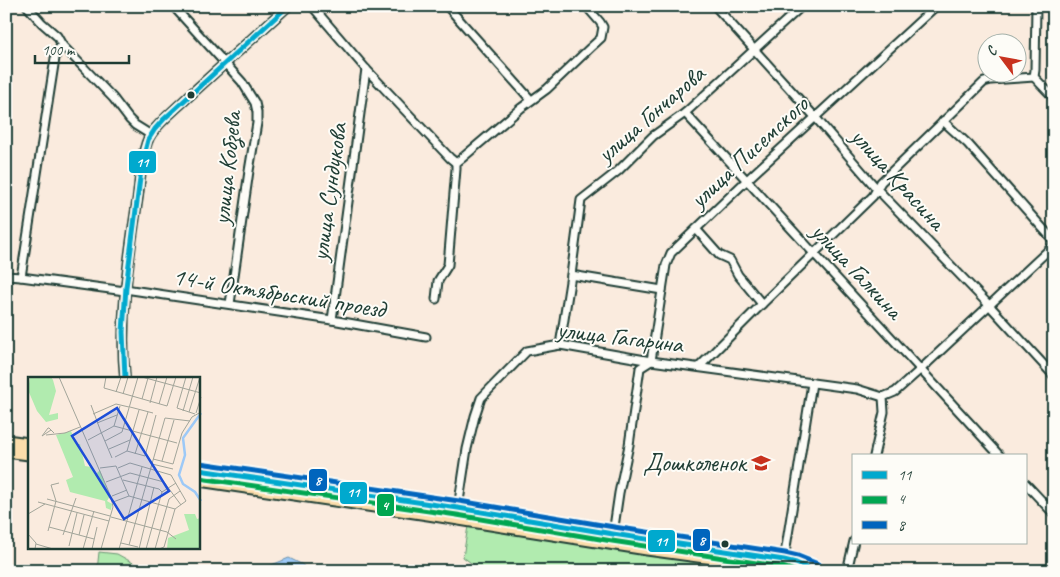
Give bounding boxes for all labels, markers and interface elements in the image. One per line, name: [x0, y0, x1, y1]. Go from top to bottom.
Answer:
scale bar: [35, 32, 129, 64]
north arrow: [978, 32, 1028, 82]
text: 100 m: [42, 41, 76, 60]
text: С: [982, 42, 1002, 59]
street label: улица Гончарова: [589, 57, 713, 171]
street label: улица Писемского: [681, 88, 816, 217]
unlabelled marker: [186, 90, 196, 100]
street label: улица Кобзева: [205, 107, 250, 228]
street label: улица Сундукова: [303, 119, 355, 265]
street label: улица Красина: [842, 120, 954, 239]
line badge: 11: [128, 150, 157, 174]
text: 11: [136, 154, 150, 171]
street label: улица Галкина: [803, 215, 912, 328]
street label: 14-й Октябрьский проезд: [170, 260, 390, 326]
street label: улица Гагарина: [553, 313, 687, 361]
inset map: [28, 377, 200, 550]
place label: Дошколенок: [643, 447, 748, 479]
school or university icon: Дошколенок: [750, 452, 772, 474]
legend: [852, 454, 1028, 544]
text: 11: [898, 466, 913, 485]
line badge: 8: [308, 468, 328, 492]
text: 8: [315, 472, 323, 489]
line badge: 11: [339, 481, 368, 505]
text: 11: [347, 484, 361, 501]
text: 4: [898, 490, 906, 509]
line badge: 4: [376, 493, 395, 517]
text: 4: [382, 497, 390, 514]
text: 8: [898, 516, 906, 535]
line badge: 8: [692, 528, 711, 552]
line badge: 11: [647, 529, 676, 553]
text: 8: [699, 532, 707, 549]
text: 11: [655, 533, 669, 550]
unlabelled marker: [720, 539, 730, 549]

